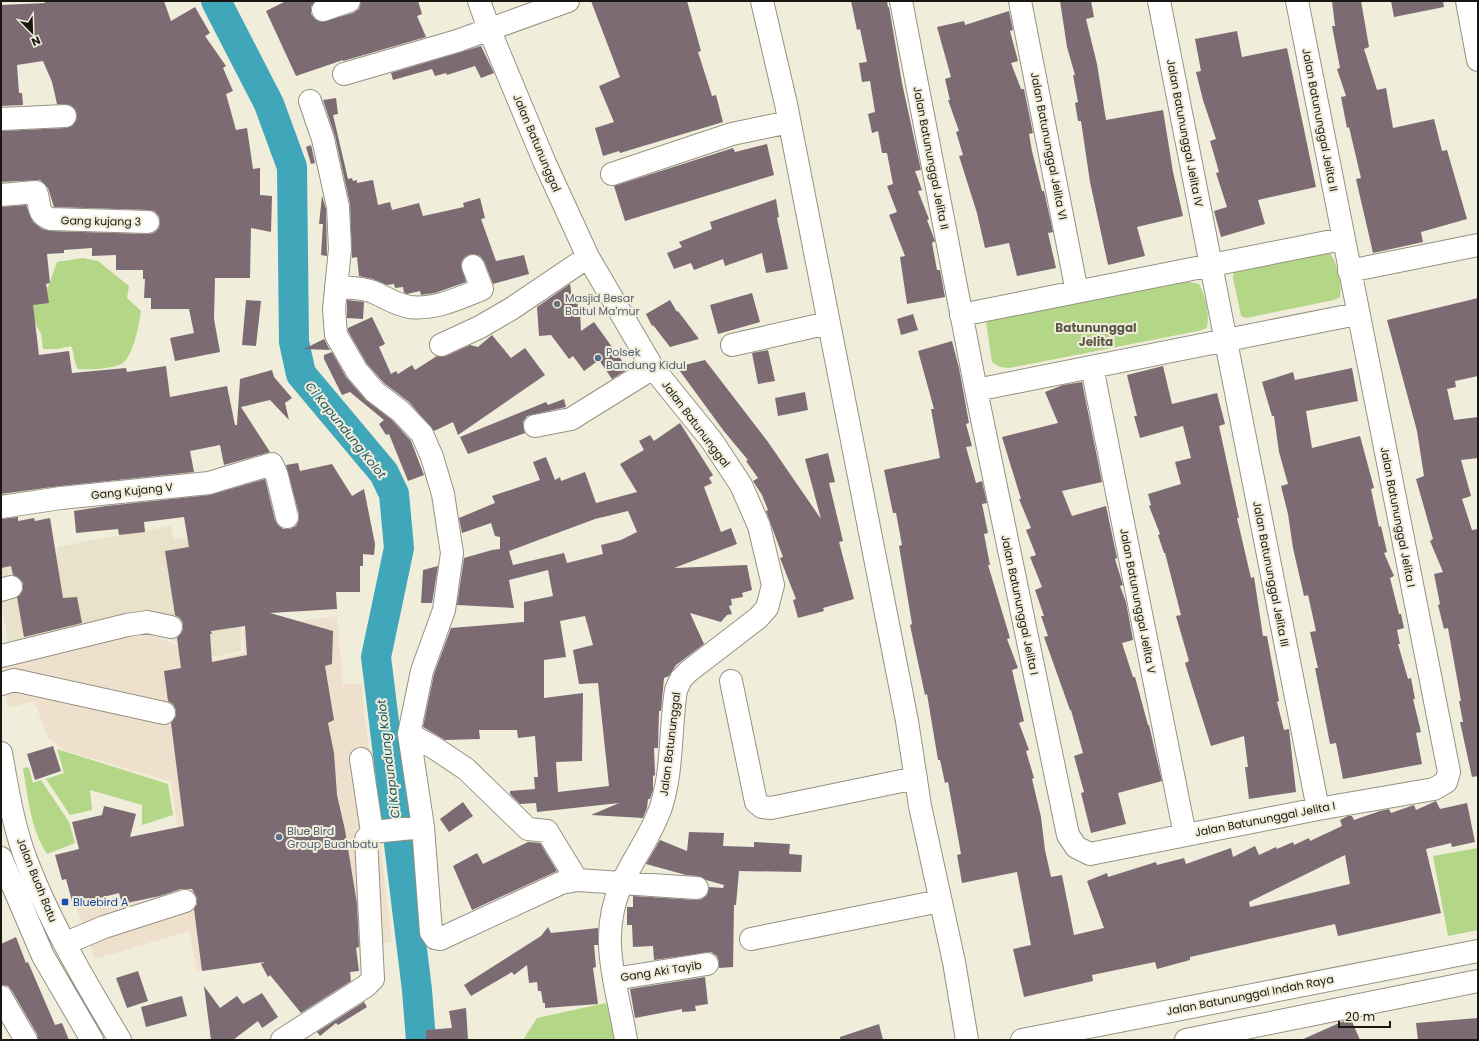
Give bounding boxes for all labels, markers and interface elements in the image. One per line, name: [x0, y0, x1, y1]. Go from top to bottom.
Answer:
north arrow: [12, 12, 52, 52]
text: N: [29, 32, 43, 50]
street label: Jalan Batununggal Jelita II: [1298, 47, 1342, 193]
street label: Jalan Batununggal Jelita IV: [1163, 58, 1207, 209]
street label: Jalan Batununggal Jelita VI: [1027, 71, 1071, 221]
street label: Jalan Batununggal Jelita II: [909, 85, 953, 231]
street label: Jalan Batununggal: [509, 92, 565, 194]
street label: Gang kujang 3: [61, 212, 141, 230]
place label: Masjid Besar Baitul Ma'mur: [565, 290, 640, 319]
marker: Masjid Besar Baitul Ma'mur: [552, 299, 562, 309]
district label: Batununggal Jelita: [1055, 319, 1137, 350]
place label: Polsek Bandung Kidul: [606, 344, 686, 373]
marker: Polsek Bandung Kidul: [593, 353, 603, 363]
street label: Jalan Batununggal: [658, 377, 734, 471]
water label: Ci Kapundung Kolot: [302, 378, 391, 482]
street label: Jalan Batununggal Jelita I: [1377, 445, 1419, 589]
street label: Gang Kujang V: [90, 479, 174, 503]
street label: Jalan Batununggal Jelita III: [1249, 500, 1293, 648]
street label: Jalan Batununggal Jelita V: [1116, 527, 1160, 675]
street label: Jalan Batununggal Jelita I: [997, 533, 1043, 677]
street label: Jalan Batununggal: [656, 691, 684, 797]
water label: Ci Kapundung Kolot: [372, 698, 404, 819]
street label: Jalan Batununggal Jelita I: [1193, 798, 1337, 840]
place label: Blue Bird Group Buahbatu: [287, 823, 378, 852]
marker: Blue Bird Group Buahbatu: [274, 832, 284, 842]
street label: Jalan Buah Batu: [13, 835, 61, 925]
place label: Bluebird A: [73, 894, 129, 910]
marker: Bluebird A: [60, 897, 70, 907]
street label: Gang Aki Tayib: [619, 957, 703, 985]
street label: Jalan Batununggal Indah Raya: [1165, 971, 1335, 1019]
scale bar: [1339, 1003, 1390, 1029]
text: 20 m: [1345, 1008, 1375, 1025]

